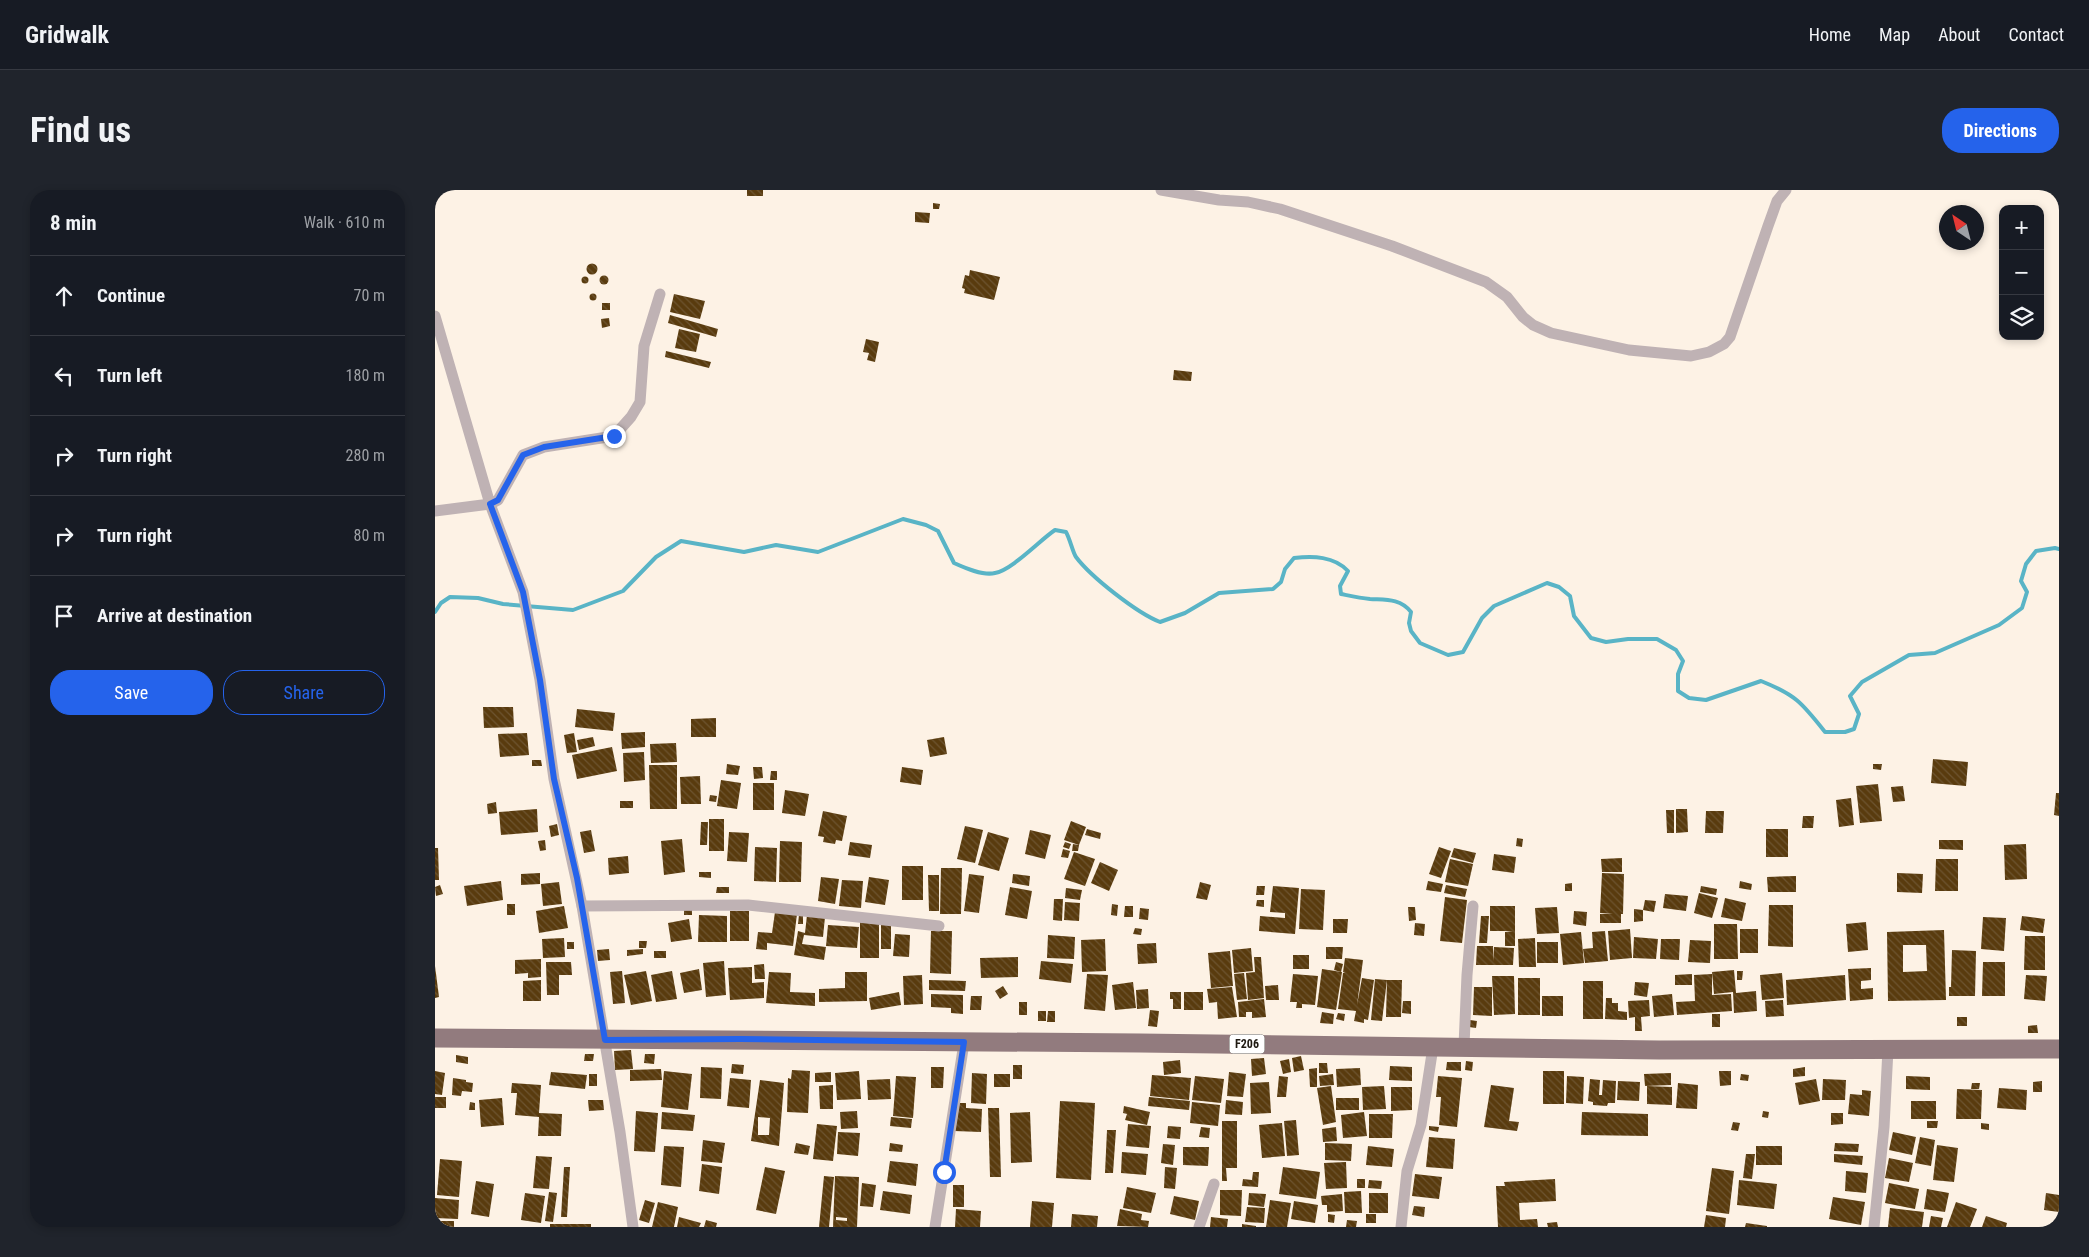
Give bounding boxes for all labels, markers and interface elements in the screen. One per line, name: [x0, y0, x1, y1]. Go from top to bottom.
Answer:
text: Gridwalk: [25, 21, 109, 49]
text: Home: [1809, 24, 1851, 45]
text: Map: [1879, 24, 1910, 45]
text: About: [1938, 24, 1980, 45]
text: Contact: [2008, 24, 2064, 45]
button: Directions: [1942, 108, 2059, 153]
text: Find us: [30, 110, 131, 151]
north arrow: [1939, 205, 1984, 250]
map controls: [1999, 205, 2044, 340]
button: +: [1999, 205, 2044, 250]
text: 8 min: [50, 211, 97, 235]
text: Walk · 610 m: [304, 213, 385, 232]
button: −: [1999, 250, 2044, 295]
icon: ahead: [50, 282, 78, 310]
text: Continue: [97, 284, 165, 307]
text: 70 m: [353, 286, 385, 305]
button: layers: [1999, 295, 2044, 340]
icon: left: [50, 362, 78, 390]
text: Turn left: [97, 364, 162, 387]
text: 180 m: [346, 366, 385, 385]
route end: [603, 425, 626, 448]
icon: right: [50, 442, 78, 470]
text: Turn right: [97, 444, 172, 467]
text: 280 m: [346, 446, 385, 465]
icon: right: [50, 522, 78, 550]
text: Turn right: [97, 524, 172, 547]
text: 80 m: [353, 526, 385, 545]
icon: arrive: [50, 602, 78, 630]
text: Arrive at destination: [97, 604, 252, 627]
button: Save: [50, 670, 213, 715]
button: Share: [223, 670, 385, 715]
road number: F206: [1229, 1034, 1265, 1054]
route start: [933, 1161, 956, 1184]

